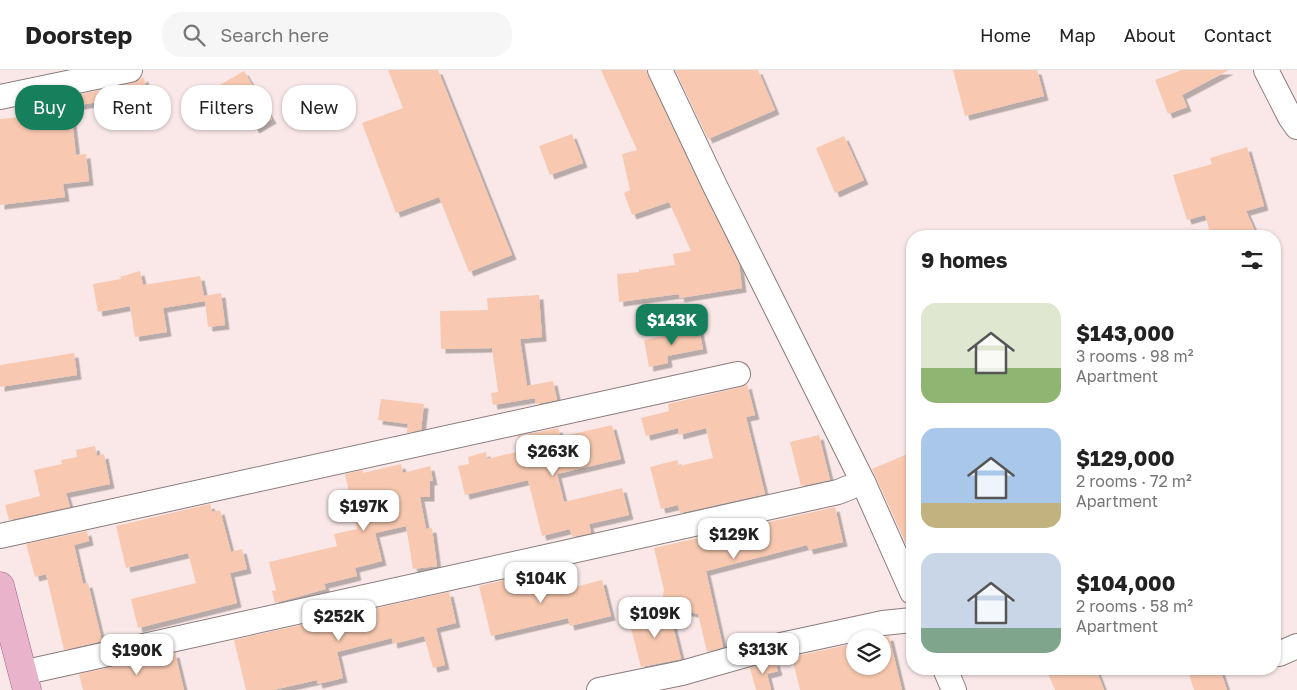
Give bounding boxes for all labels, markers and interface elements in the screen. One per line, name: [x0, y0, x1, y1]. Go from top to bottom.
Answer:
search box: [162, 12, 512, 57]
text: Doorstep: [25, 20, 132, 49]
icon: search: [180, 21, 208, 49]
text: Search here: [220, 23, 329, 46]
text: Home: [980, 24, 1031, 46]
text: Map: [1059, 24, 1096, 46]
text: About: [1124, 24, 1176, 46]
text: Contact: [1204, 24, 1272, 46]
chip: Buy: [15, 85, 84, 130]
chip: Rent: [94, 85, 171, 130]
chip: Filters: [181, 85, 272, 130]
chip: New: [282, 85, 356, 130]
icon: filters: [1238, 246, 1266, 274]
text: 9 homes: [921, 247, 1007, 273]
pin: $143K: [637, 304, 707, 346]
text: $143K: [647, 310, 697, 330]
text: $143,000: [1076, 320, 1175, 346]
icon: home: [961, 323, 1021, 383]
text: 3 rooms · 98 m²: [1076, 346, 1193, 366]
text: Apartment: [1076, 366, 1158, 386]
pin: $263K: [518, 434, 588, 477]
text: $263K: [527, 441, 579, 461]
text: $129,000: [1076, 445, 1175, 471]
icon: home: [961, 448, 1021, 508]
text: 2 rooms · 72 m²: [1076, 471, 1192, 491]
pin: $197K: [329, 490, 399, 532]
text: Apartment: [1076, 491, 1158, 511]
text: $197K: [339, 496, 389, 516]
pin: $129K: [699, 518, 769, 560]
text: $129K: [709, 524, 759, 544]
pin: $104K: [506, 562, 576, 604]
text: $104K: [516, 568, 566, 588]
text: $104,000: [1076, 570, 1175, 596]
icon: home: [961, 573, 1021, 633]
pin: $109K: [620, 596, 690, 639]
text: 2 rooms · 58 m²: [1076, 596, 1193, 616]
pin: $252K: [304, 600, 374, 642]
text: $109K: [629, 603, 681, 623]
text: $252K: [313, 606, 365, 626]
text: Apartment: [1076, 616, 1158, 636]
map controls: [846, 630, 891, 675]
button: layers: [846, 630, 891, 675]
pin: $313K: [728, 632, 798, 675]
pin: $190K: [102, 634, 172, 676]
text: $313K: [738, 639, 788, 659]
text: $190K: [111, 640, 163, 660]

